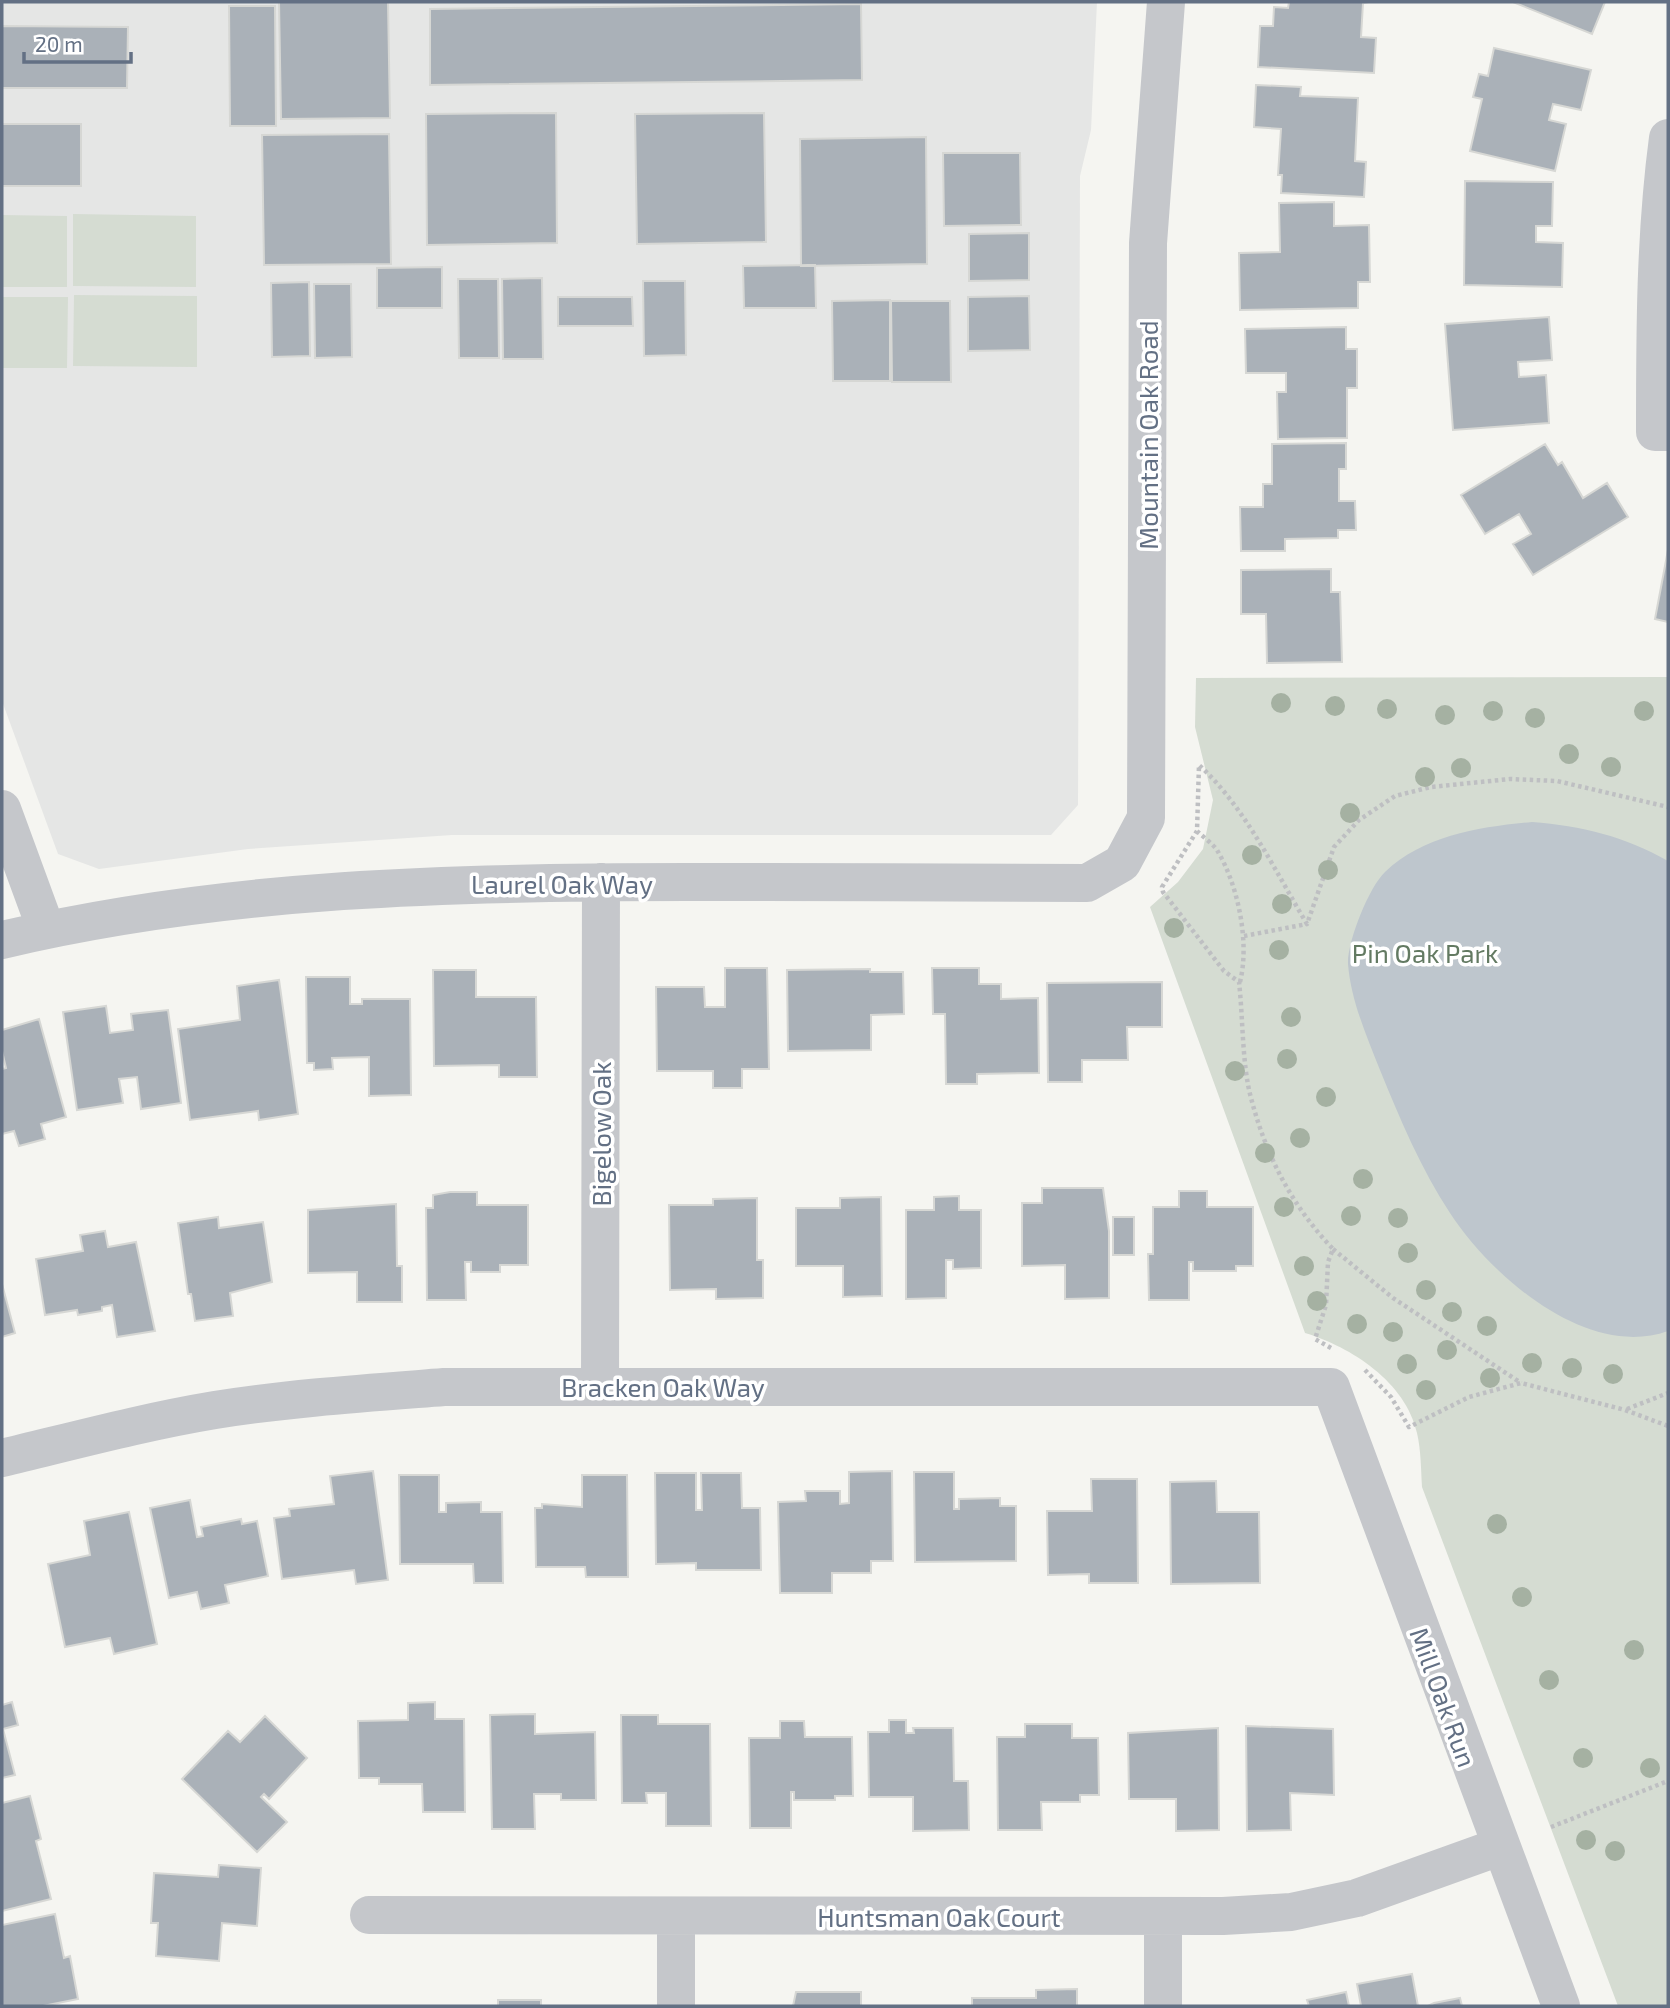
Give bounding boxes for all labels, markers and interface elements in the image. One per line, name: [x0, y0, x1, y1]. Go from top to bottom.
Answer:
scale bar: [24, 21, 131, 65]
text: 20 m: [35, 31, 83, 56]
street label: Mountain Oak Road: [1132, 320, 1163, 550]
street label: Laurel Oak Way: [471, 868, 653, 899]
park label: Pin Oak Park: [1352, 937, 1498, 968]
street label: Bigelow Oak: [585, 1062, 616, 1206]
street label: Bracken Oak Way: [561, 1371, 765, 1402]
street label: Mill Oak Run: [1404, 1623, 1484, 1771]
street label: Huntsman Oak Court: [817, 1901, 1061, 1932]

